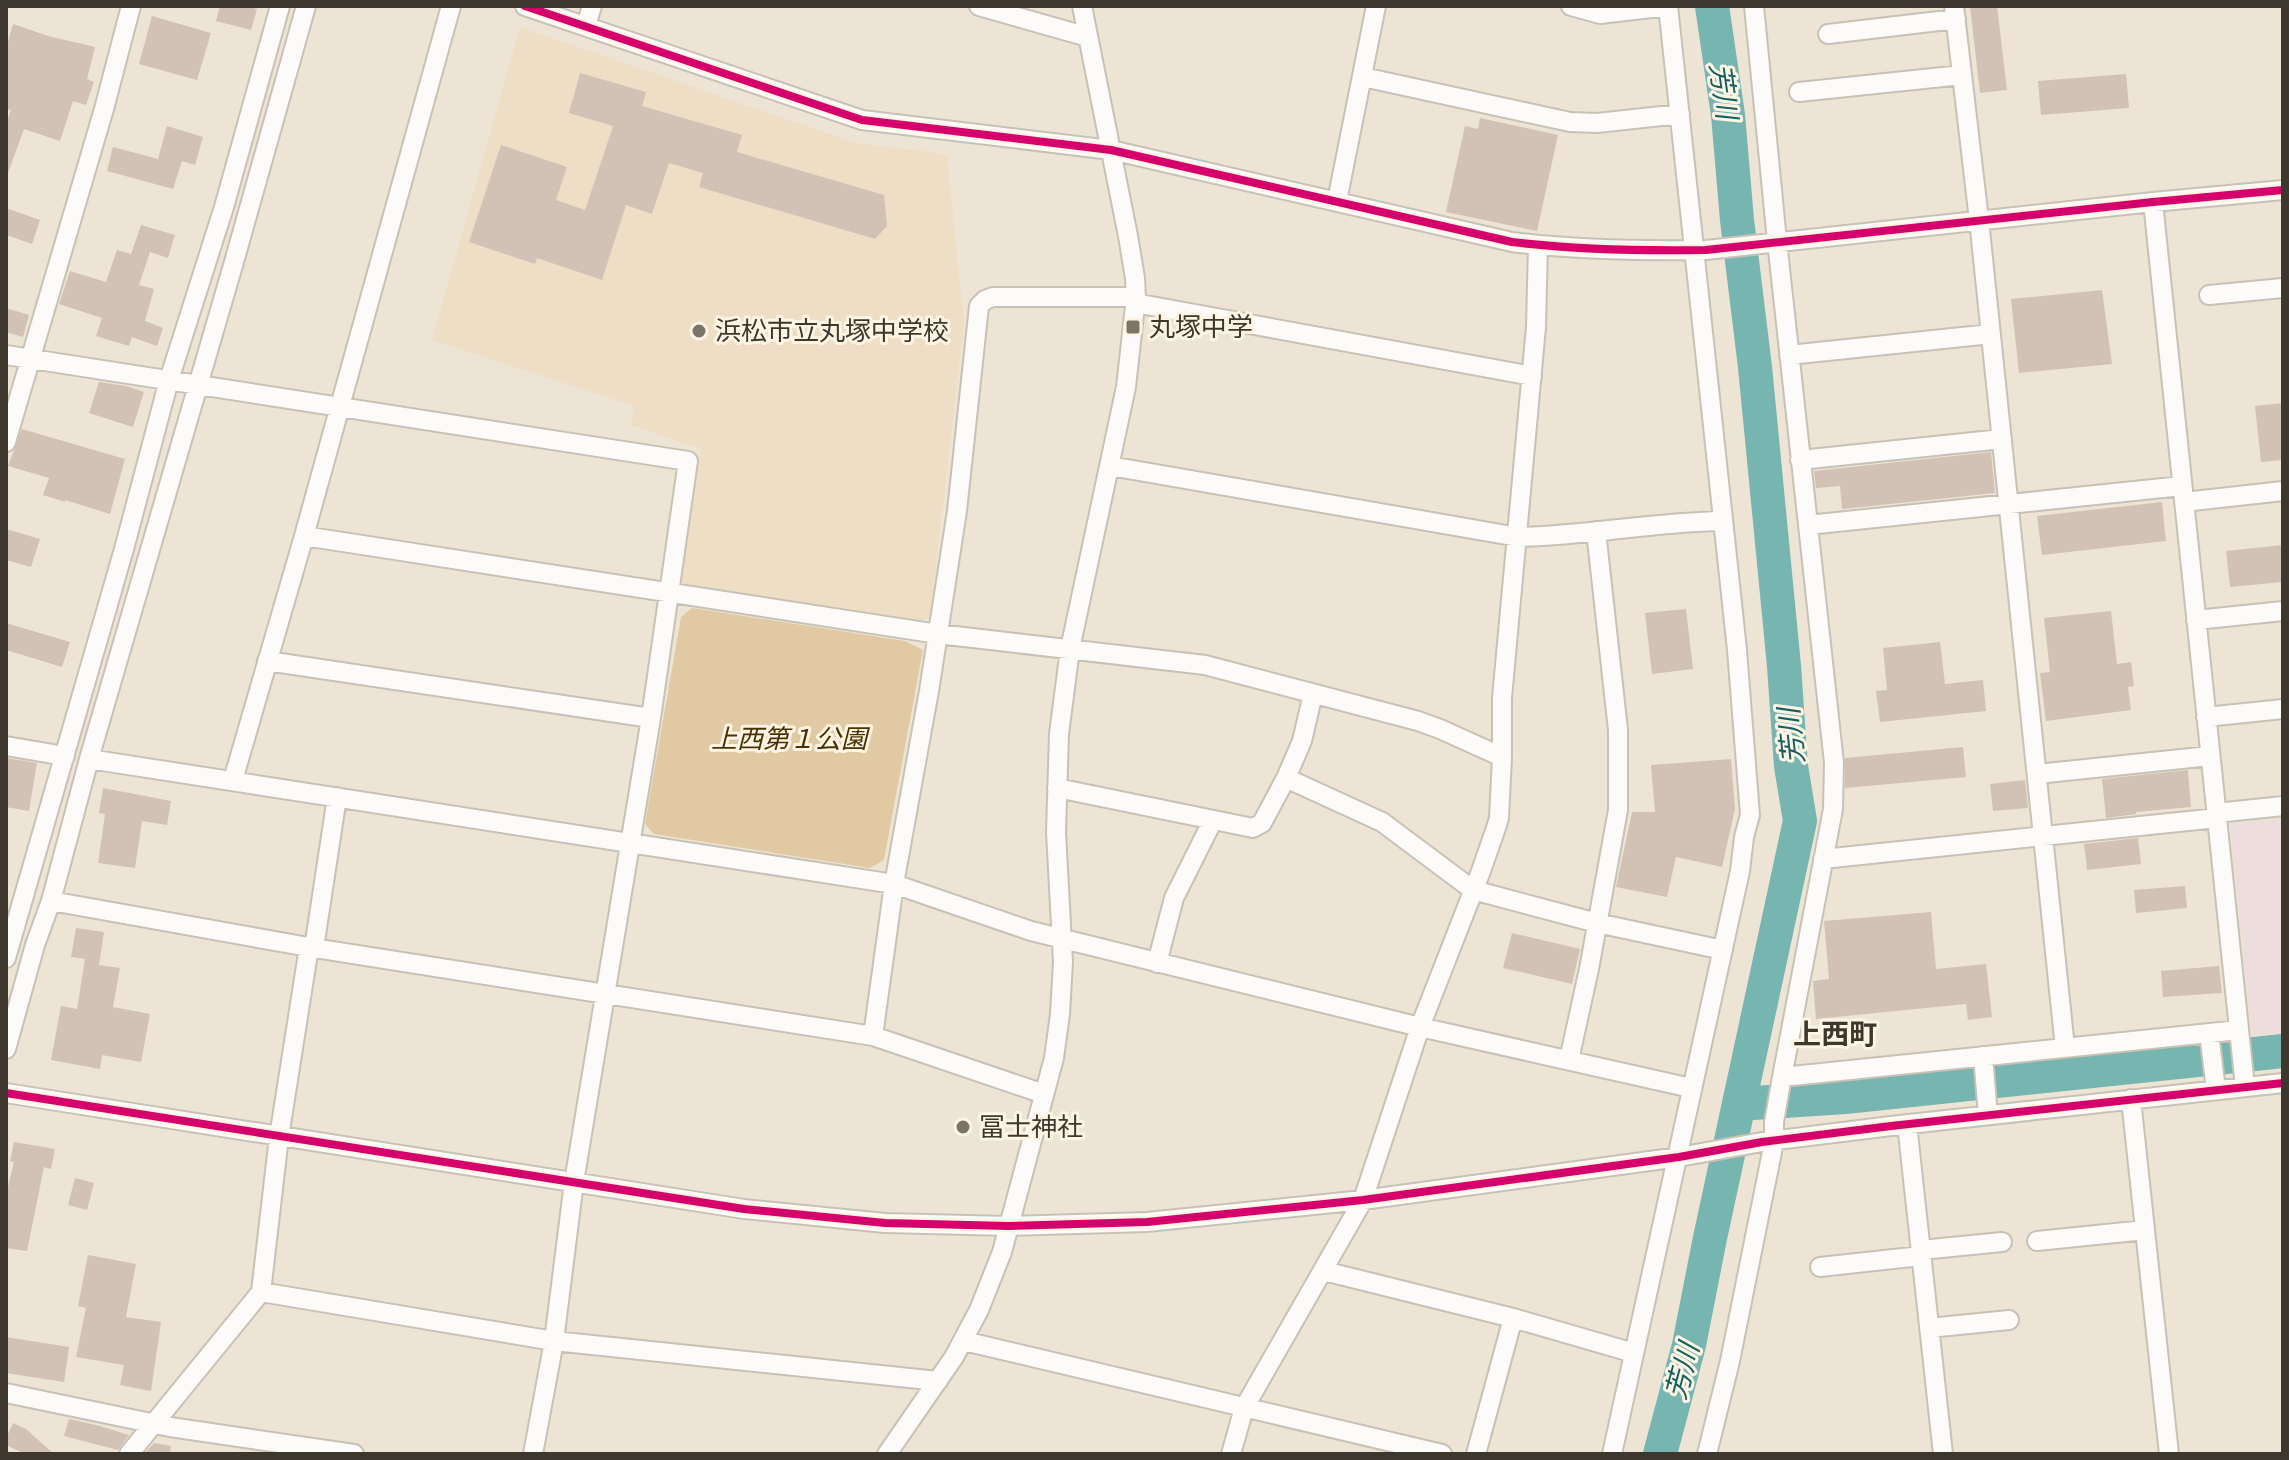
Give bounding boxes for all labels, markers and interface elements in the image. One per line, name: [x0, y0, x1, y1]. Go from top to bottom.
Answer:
water label: 芳川: [1702, 61, 1747, 124]
place label: 丸塚中学: [1149, 309, 1253, 343]
place label: 浜松市立丸塚中学校: [715, 313, 949, 347]
marker: 丸塚中学: [1124, 318, 1142, 336]
marker: 浜松市立丸塚中学校: [690, 322, 708, 340]
water label: 芳川: [1769, 703, 1812, 766]
park label: 上西第１公園: [711, 721, 871, 755]
district label: 上西町: [1793, 1015, 1877, 1052]
place label: 冨士神社: [979, 1109, 1083, 1143]
marker: 冨士神社: [954, 1118, 972, 1136]
water label: 芳川: [1656, 1336, 1707, 1403]

